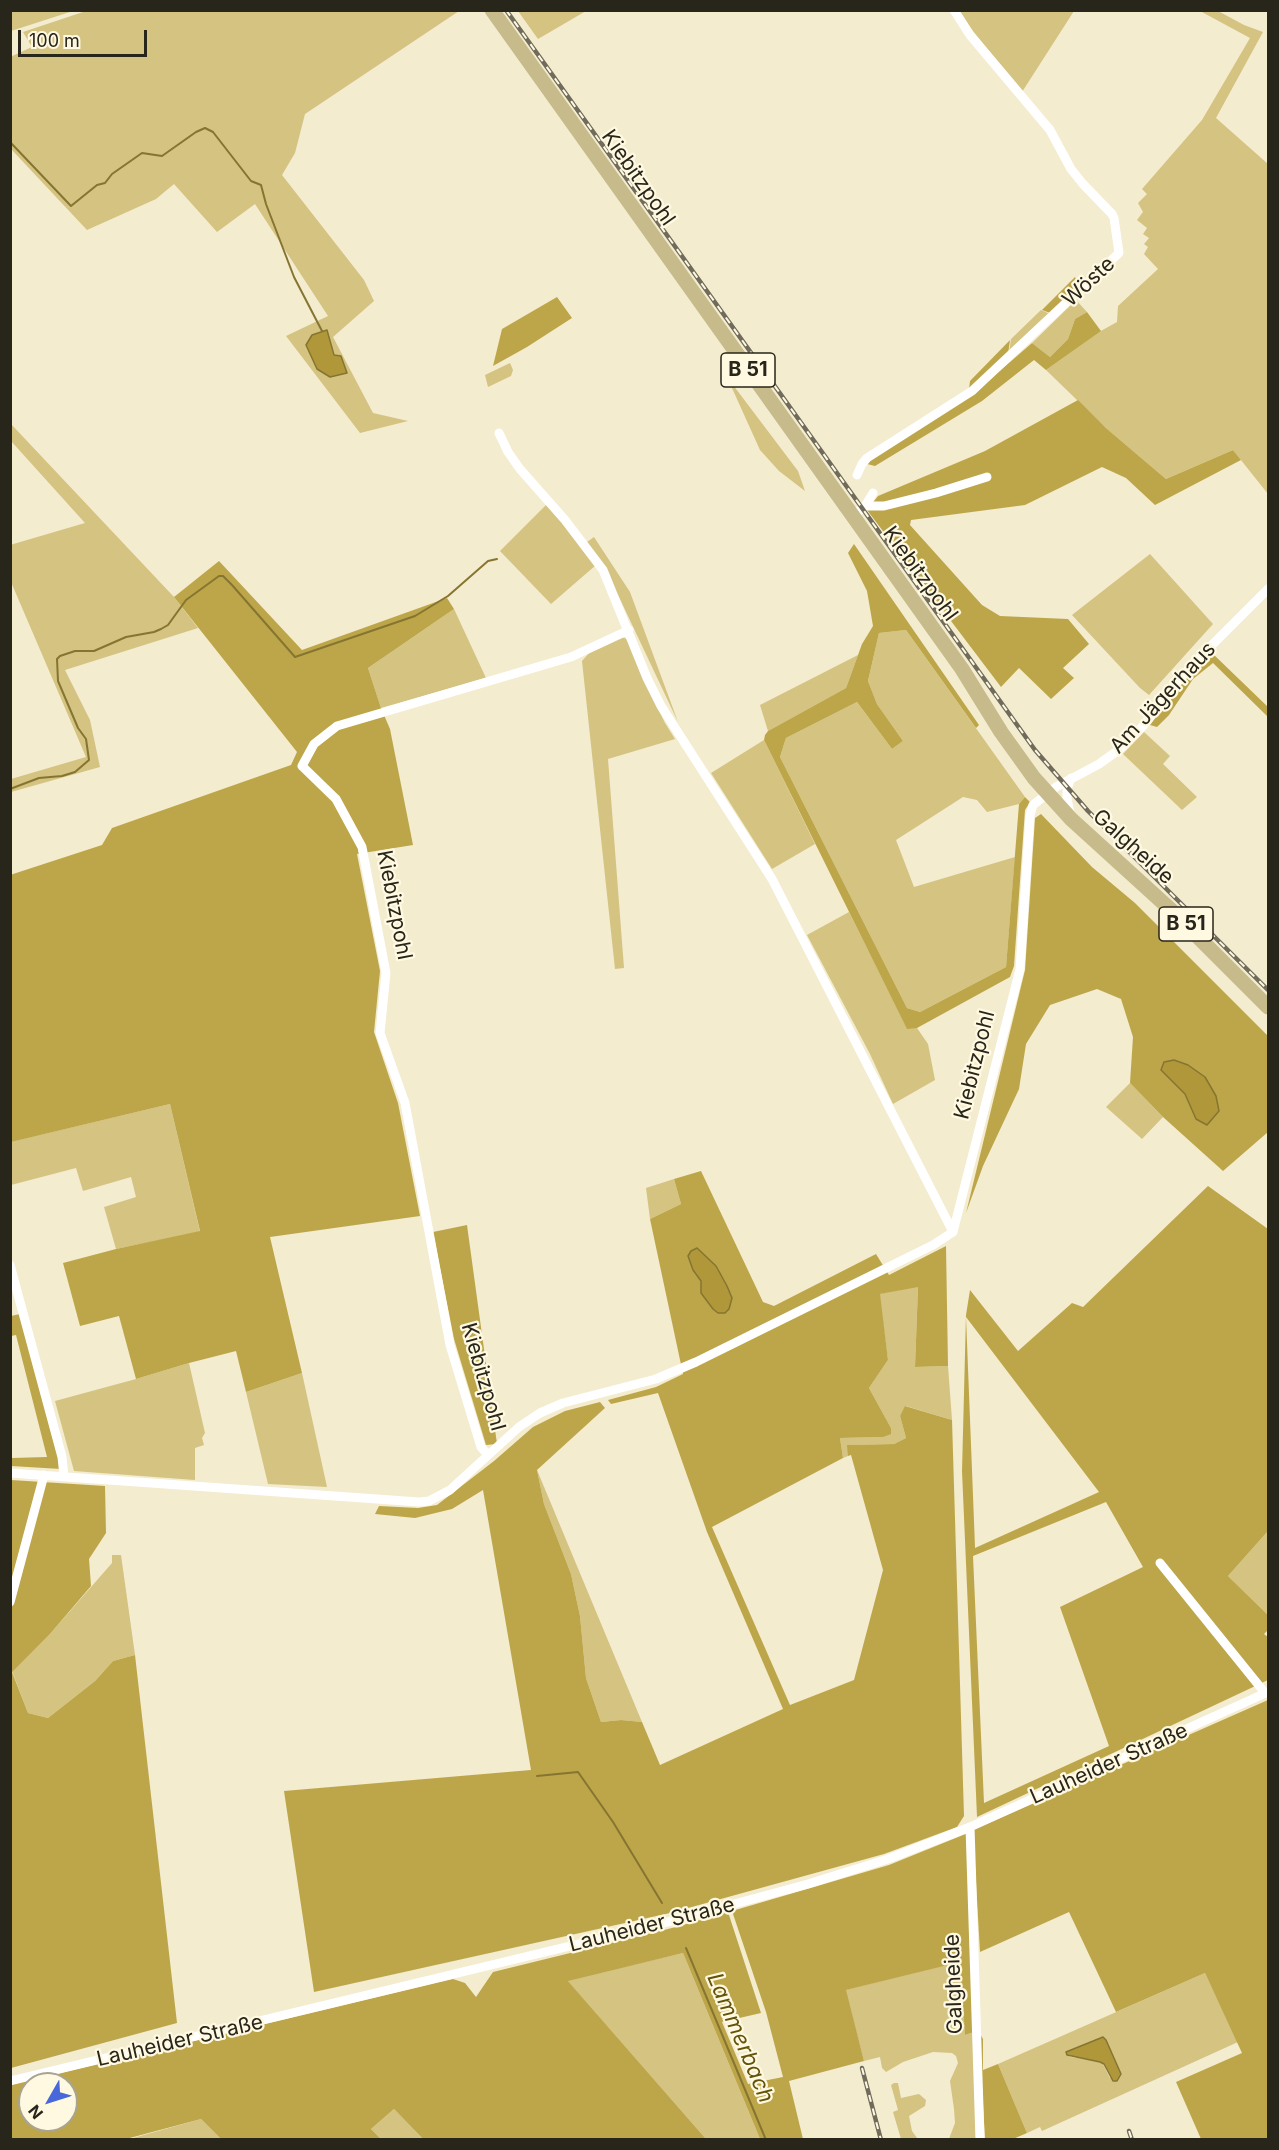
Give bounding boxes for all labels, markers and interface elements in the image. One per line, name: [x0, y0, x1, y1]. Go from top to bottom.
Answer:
scale bar: [21, 18, 150, 56]
text: 100 m: [29, 30, 80, 51]
street label: Kiebitzpohl: [596, 125, 680, 231]
street label: Wöste: [1058, 252, 1120, 312]
road number: B 51: [721, 353, 775, 387]
street label: Kiebitzpohl: [877, 522, 963, 626]
street label: Am Jägerhaus: [1105, 637, 1221, 759]
street label: Galgheide: [1087, 804, 1179, 890]
street label: Kiebitzpohl: [371, 848, 417, 962]
road number: B 51: [1159, 907, 1213, 941]
street label: Kiebitzpohl: [949, 1008, 1001, 1122]
street label: Kiebitzpohl: [456, 1320, 510, 1434]
street label: Lauheider Straße: [1026, 1718, 1192, 1810]
street label: Lauheider Straße: [566, 1892, 738, 1958]
street label: Galgheide: [940, 1933, 968, 2035]
water label: Lammerbach: [701, 1969, 779, 2107]
street label: Lauheider Straße: [94, 2010, 266, 2072]
north arrow: [18, 2072, 78, 2132]
text: N: [24, 2101, 47, 2123]

